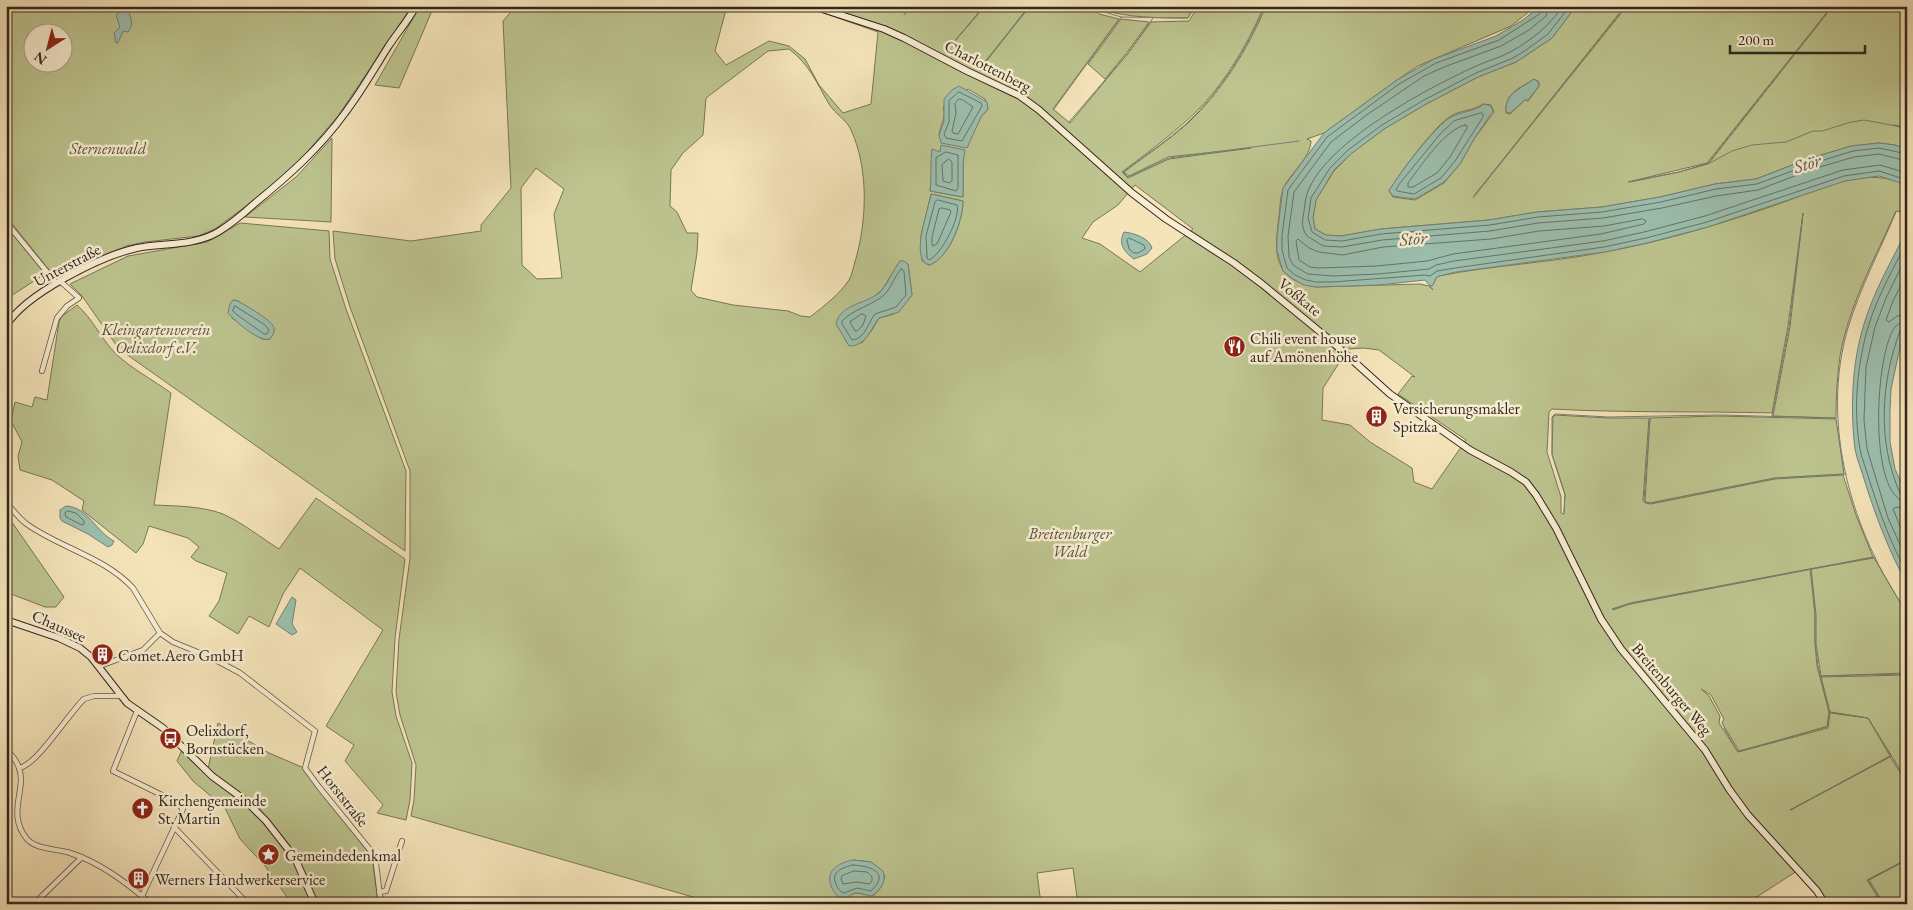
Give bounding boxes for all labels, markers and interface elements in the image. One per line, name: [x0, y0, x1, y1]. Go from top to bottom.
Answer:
north arrow: [22, 22, 72, 72]
scale bar: [1730, 22, 1866, 54]
text: 200 m: [1738, 30, 1775, 49]
street label: Charlottenberg: [941, 35, 1036, 97]
text: N: [30, 48, 50, 69]
park label: Sternenwald: [69, 138, 147, 159]
water label: Stör: [1790, 148, 1825, 178]
water label: Stör: [1397, 225, 1429, 251]
street label: Unterstraße: [30, 239, 104, 291]
street label: Voßkate: [1274, 273, 1326, 321]
park label: Kleingartenverein Oelixdorf e.V.: [100, 319, 211, 358]
place label: Chili event house auf Amönenhöhe: [1250, 328, 1358, 367]
restaurant icon: Chili event house auf Amönenhöhe: [1222, 335, 1246, 359]
place label: Versicherungsmakler Spitzka: [1393, 398, 1521, 437]
building icon: Versicherungsmakler Spitzka: [1365, 405, 1389, 429]
park label: Breitenburger Wald: [1028, 523, 1112, 562]
street label: Chaussee: [29, 605, 89, 647]
street label: Breitenburger Weg: [1627, 638, 1718, 740]
building icon: Comet.Aero GmbH: [90, 643, 114, 667]
place label: Comet.Aero GmbH: [118, 645, 244, 666]
place label: Oelixdorf, Bornstücken: [186, 720, 265, 759]
bus stop icon: Oelixdorf, Bornstücken: [158, 727, 182, 751]
street label: Horststraße: [312, 761, 374, 831]
place label: Kirchengemeinde St. Martin: [158, 790, 266, 829]
church icon: Kirchengemeinde St. Martin: [130, 797, 154, 821]
place icon: Gemeindedenkmal: [257, 843, 281, 867]
place label: Gemeindedenkmal: [285, 845, 401, 866]
building icon: Werners Handwerkerservice: [127, 867, 151, 891]
place label: Werners Handwerkerservice: [155, 869, 325, 890]

